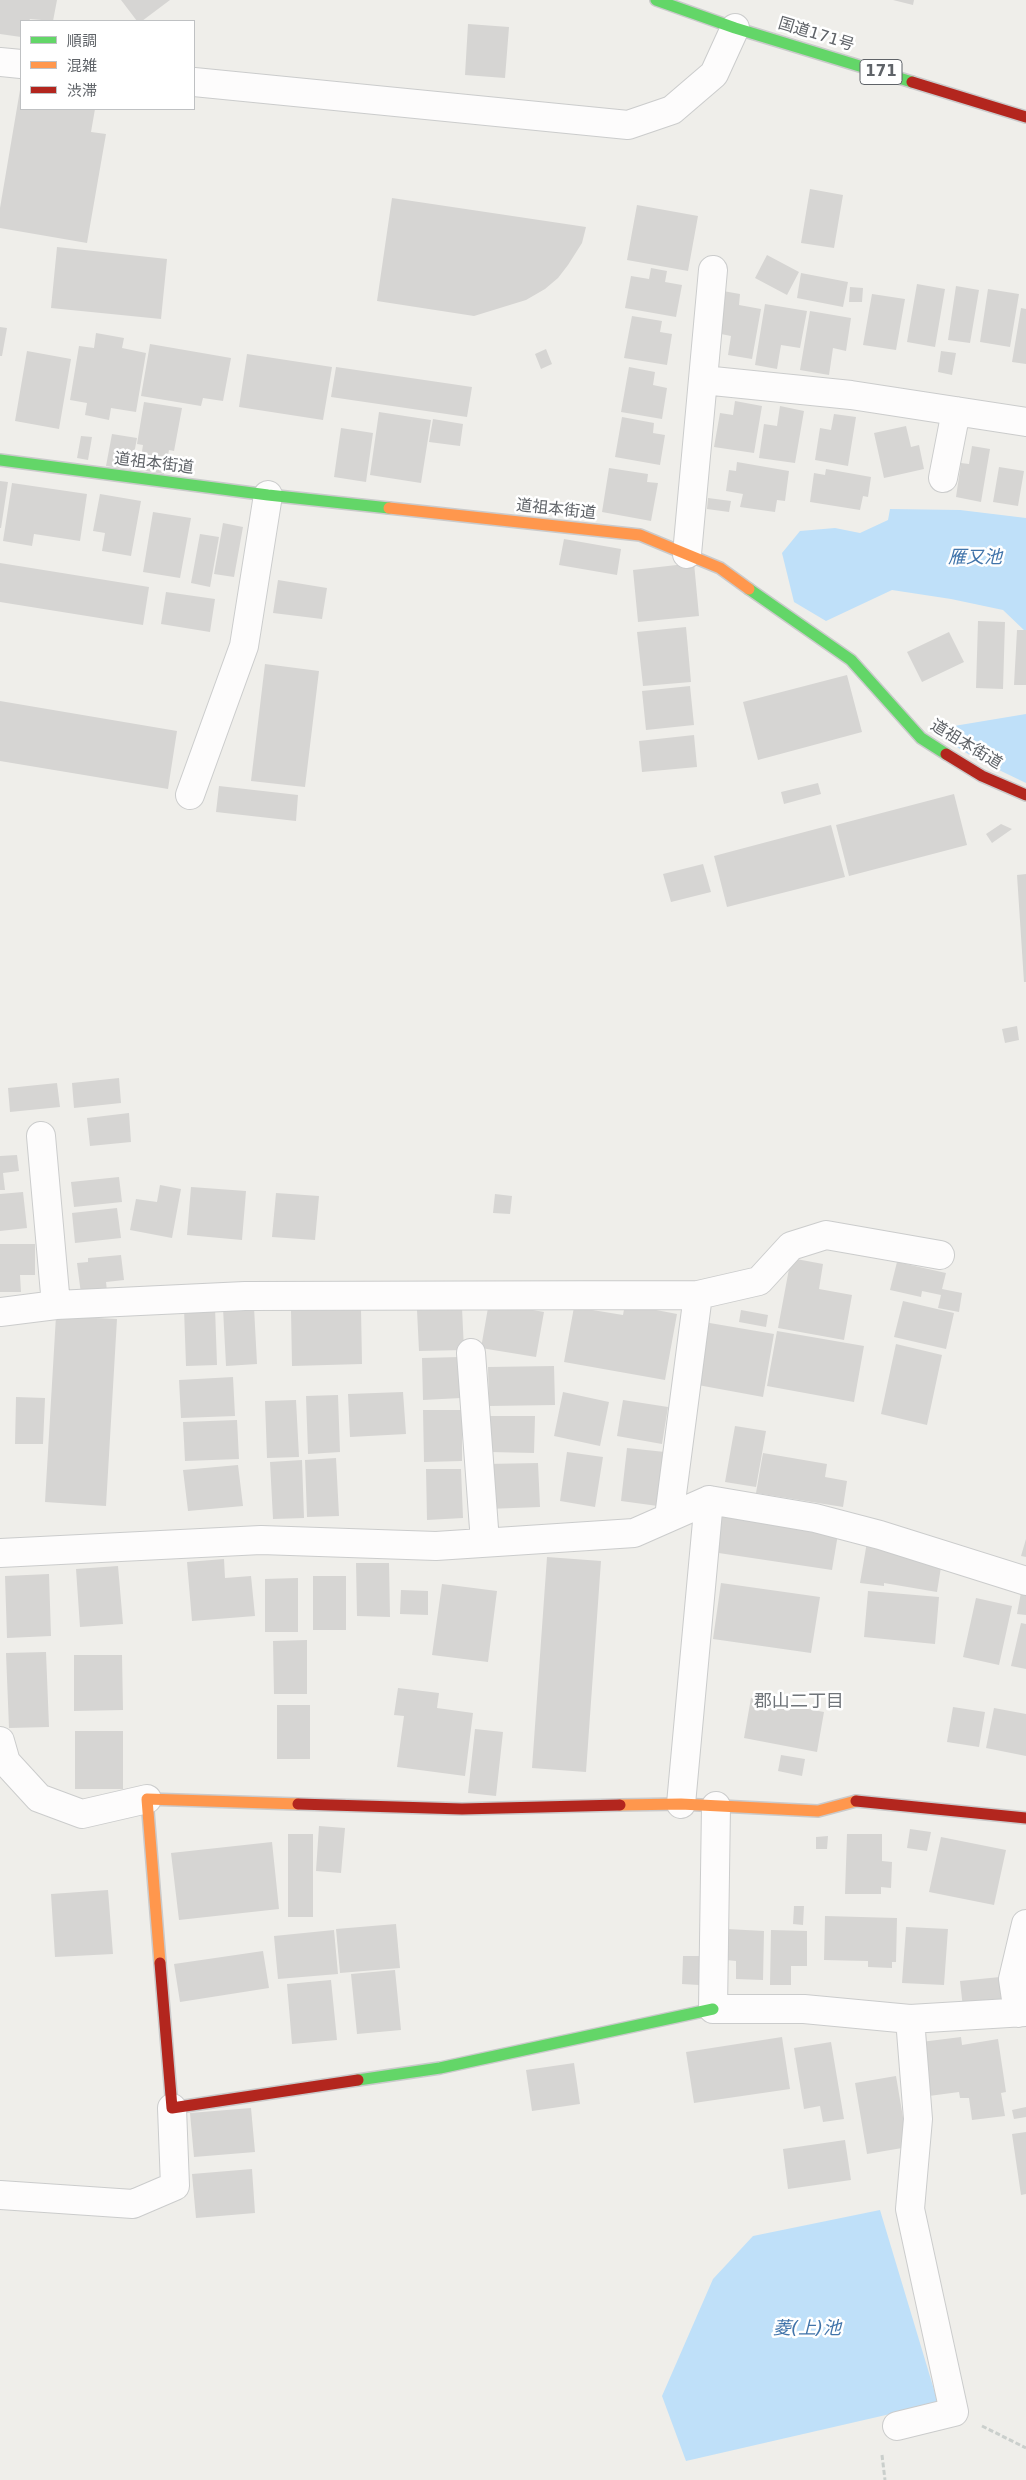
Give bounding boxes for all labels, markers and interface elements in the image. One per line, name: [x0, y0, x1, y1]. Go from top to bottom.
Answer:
street label: 国道171号: [776, 14, 856, 56]
legend: [20, 20, 195, 110]
text: 順調: [67, 32, 97, 50]
text: 混雑: [67, 57, 97, 75]
road number: 171: [860, 60, 902, 84]
text: 渋滞: [67, 82, 97, 100]
street label: 道祖本街道: [113, 450, 195, 478]
street label: 道祖本街道: [515, 496, 597, 524]
water label: 雁又池: [948, 547, 1002, 569]
street label: 道祖本街道: [927, 716, 1005, 774]
district label: 郡山二丁目: [754, 1691, 844, 1713]
water label: 菱(上)池: [773, 2318, 841, 2340]

